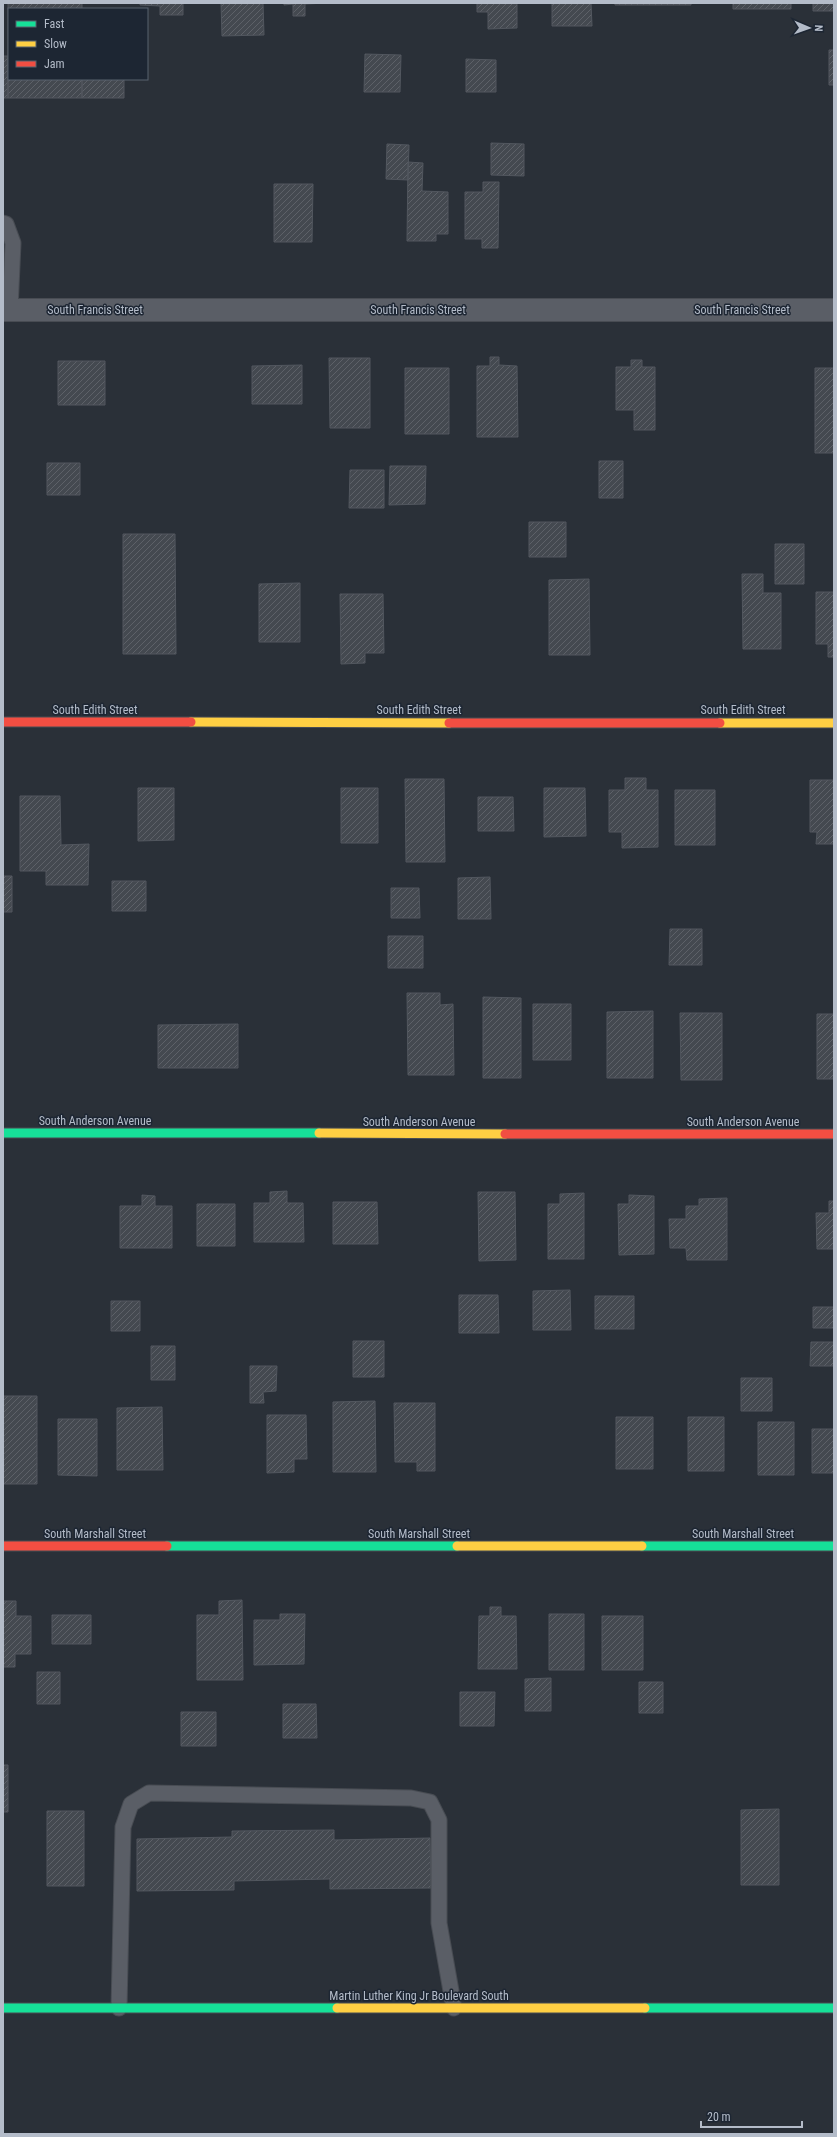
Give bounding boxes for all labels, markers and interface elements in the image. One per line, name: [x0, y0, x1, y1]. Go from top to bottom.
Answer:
legend: [8, 8, 148, 80]
north arrow: [789, 8, 829, 48]
text: Fast: [44, 17, 65, 31]
text: N: [812, 25, 825, 32]
text: Slow: [44, 37, 67, 51]
text: Jam: [44, 57, 65, 71]
street label: South Francis Street: [47, 303, 143, 317]
street label: South Francis Street: [370, 303, 466, 317]
street label: South Francis Street: [694, 303, 790, 317]
street label: South Edith Street: [53, 703, 138, 717]
street label: South Edith Street: [377, 703, 462, 717]
street label: South Edith Street: [701, 703, 786, 717]
street label: South Anderson Avenue: [39, 1114, 152, 1128]
street label: South Anderson Avenue: [363, 1115, 476, 1129]
street label: South Anderson Avenue: [687, 1115, 800, 1129]
street label: South Marshall Street: [44, 1527, 146, 1541]
street label: South Marshall Street: [368, 1527, 470, 1541]
street label: South Marshall Street: [692, 1527, 794, 1541]
street label: Martin Luther King Jr Boulevard South: [329, 1989, 509, 2003]
scale bar: [701, 2103, 802, 2129]
text: 20 m: [707, 2110, 731, 2124]

